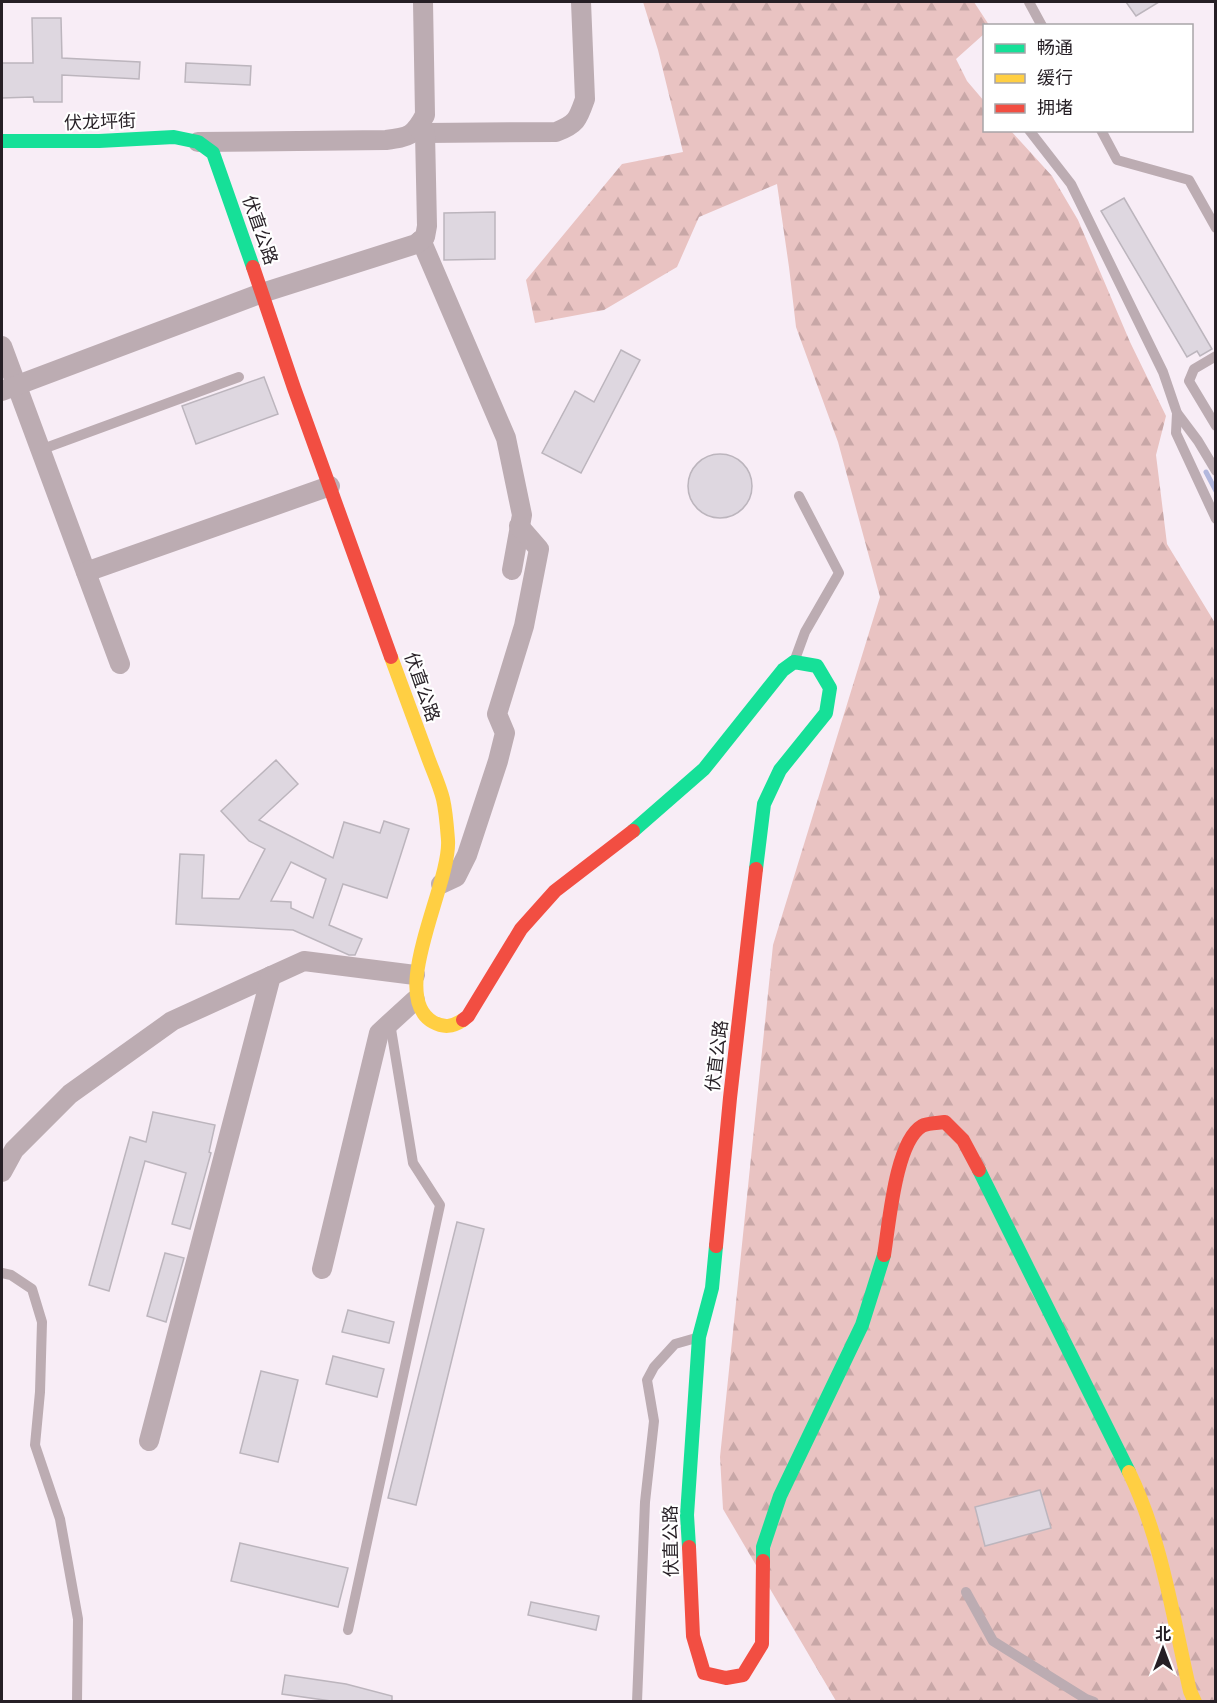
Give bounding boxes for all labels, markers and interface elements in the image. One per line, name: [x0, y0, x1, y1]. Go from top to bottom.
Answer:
legend: [983, 24, 1193, 132]
text: 畅通: [1037, 36, 1073, 58]
text: 缓行: [1037, 66, 1073, 88]
text: 拥堵: [1037, 96, 1073, 118]
street label: 伏龙坪街: [64, 109, 136, 133]
street label: 伏直公路: [239, 192, 283, 267]
street label: 伏直公路: [401, 649, 445, 724]
street label: 伏直公路: [701, 1019, 731, 1093]
street label: 伏直公路: [658, 1505, 682, 1577]
north arrow: [1133, 1619, 1193, 1679]
text: 北: [1155, 1624, 1171, 1643]

